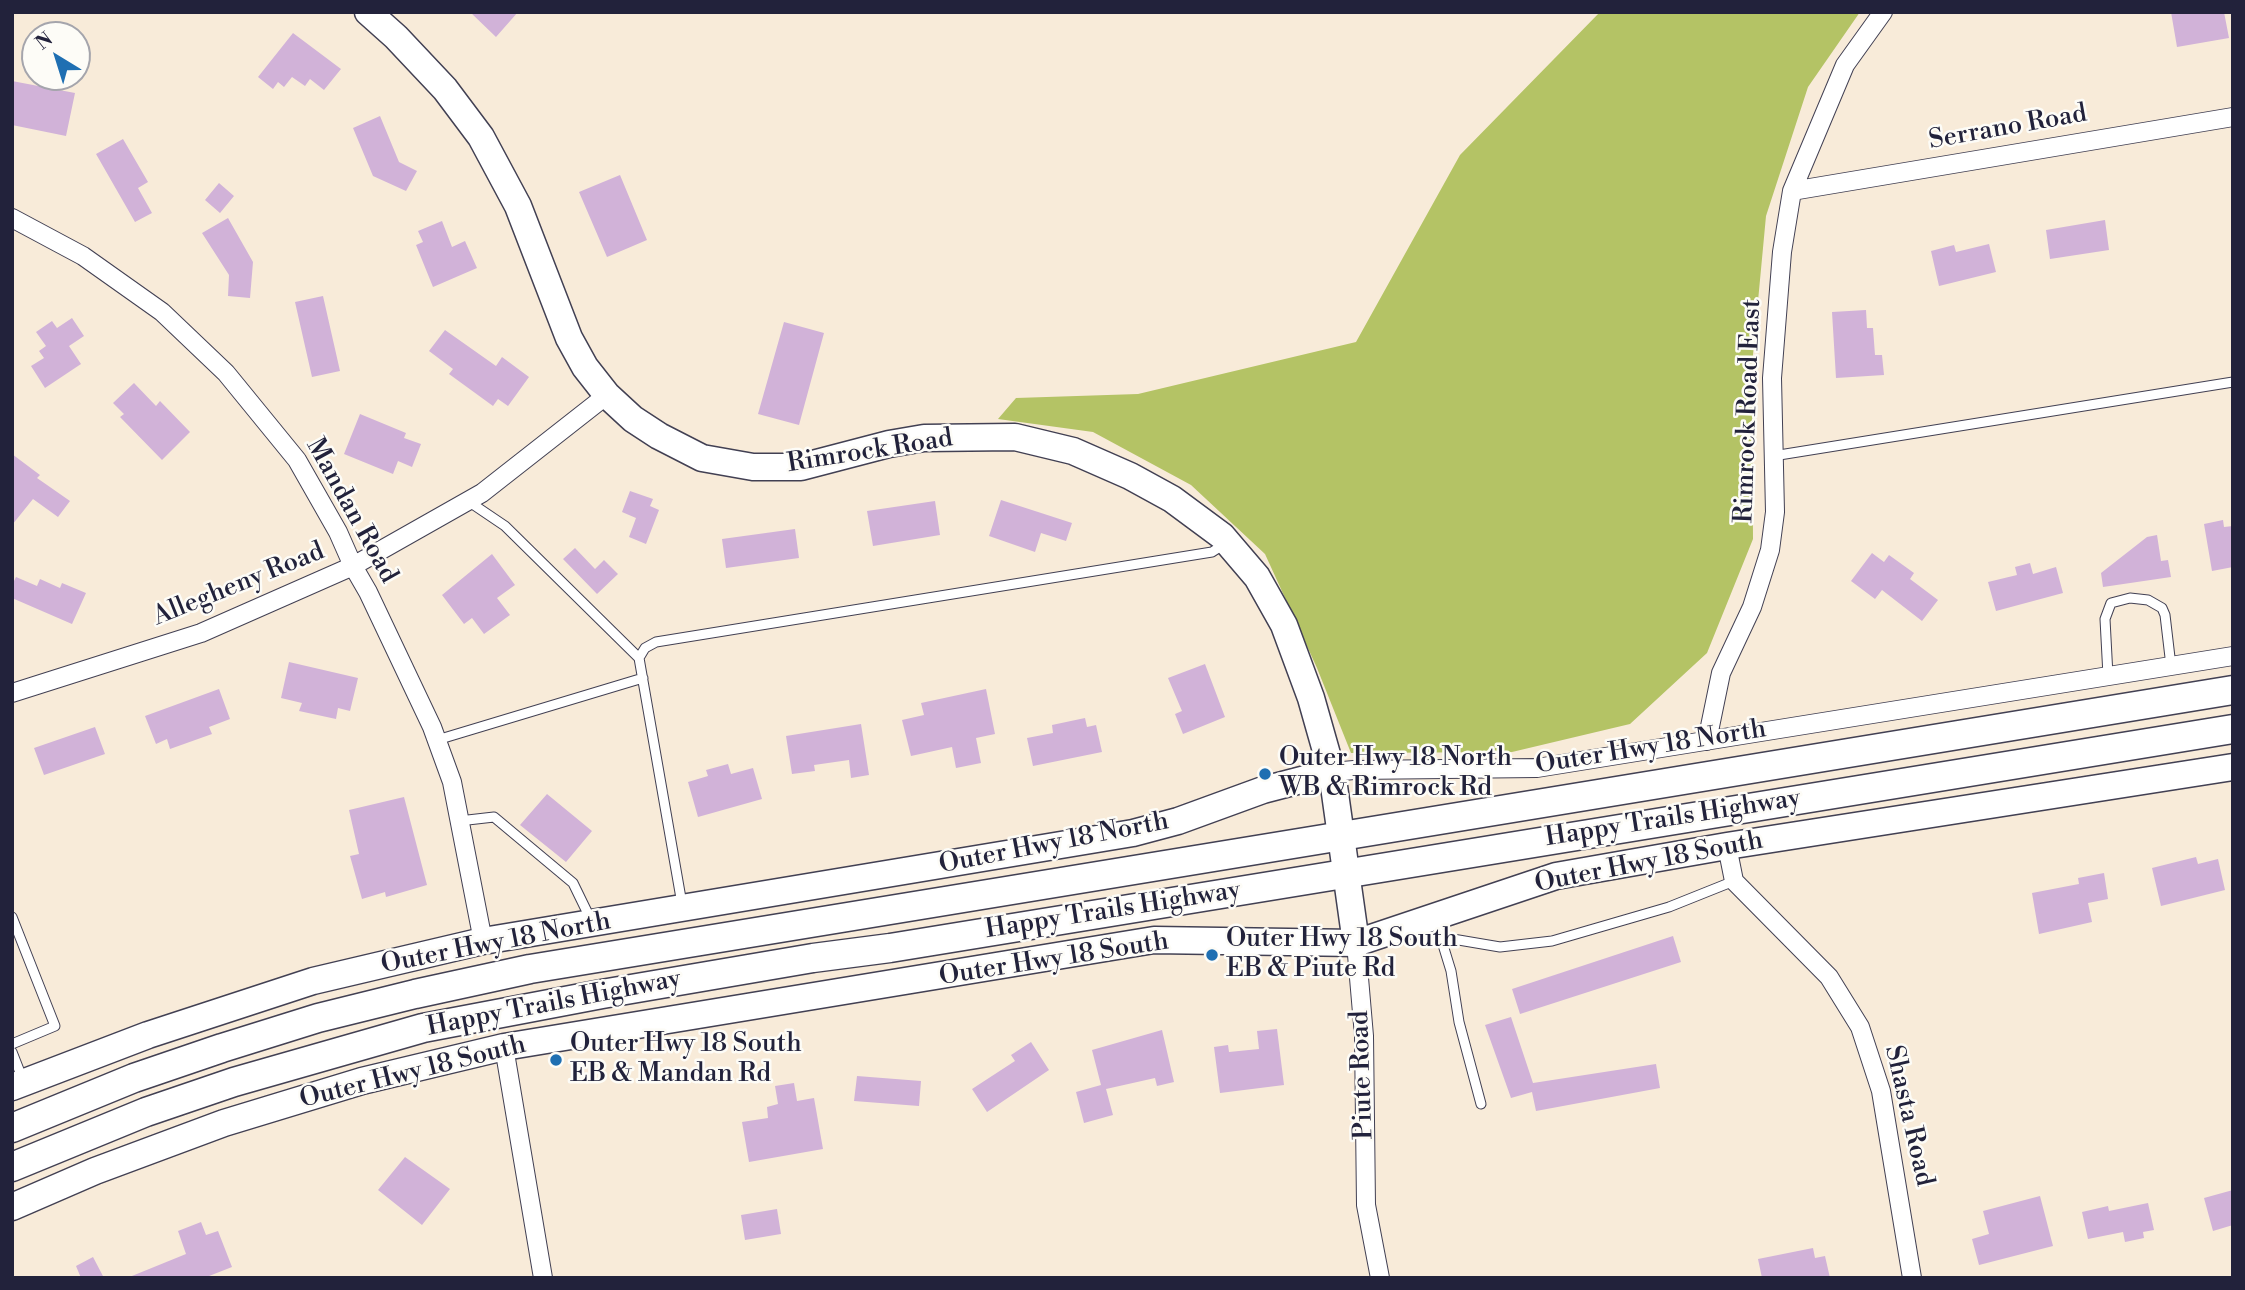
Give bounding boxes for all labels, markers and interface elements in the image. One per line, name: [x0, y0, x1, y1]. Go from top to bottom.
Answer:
north arrow: [21, 21, 91, 91]
text: N: [31, 27, 58, 55]
street label: Serrano Road: [1927, 99, 2089, 157]
street label: Rimrock Road East: [1729, 298, 1769, 524]
street label: Rimrock Road: [785, 424, 955, 480]
street label: Mandan Road: [298, 433, 404, 589]
street label: Allegheny Road: [149, 536, 329, 634]
street label: Outer Hwy 18 North: [1533, 714, 1769, 782]
place label: Outer Hwy 18 North WB & Rimrock Rd: [1279, 743, 1512, 804]
marker: Outer Hwy 18 North WB & Rimrock Rd: [1257, 766, 1273, 782]
street label: Happy Trails Highway: [1543, 783, 1803, 855]
street label: Outer Hwy 18 North: [937, 806, 1171, 882]
street label: Outer Hwy 18 South: [1532, 826, 1766, 900]
street label: Happy Trails Highway: [983, 875, 1243, 947]
street label: Outer Hwy 18 North: [379, 906, 613, 982]
place label: Outer Hwy 18 South EB & Piute Rd: [1226, 924, 1458, 986]
street label: Outer Hwy 18 South: [937, 926, 1171, 994]
marker: Outer Hwy 18 South EB & Piute Rd: [1204, 947, 1220, 963]
street label: Happy Trails Highway: [424, 964, 684, 1044]
street label: Piute Road: [1345, 1010, 1381, 1140]
place label: Outer Hwy 18 South EB & Mandan Rd: [570, 1029, 802, 1090]
street label: Outer Hwy 18 South: [297, 1030, 529, 1116]
street label: Shasta Road: [1877, 1043, 1939, 1189]
marker: Outer Hwy 18 South EB & Mandan Rd: [548, 1052, 564, 1068]

